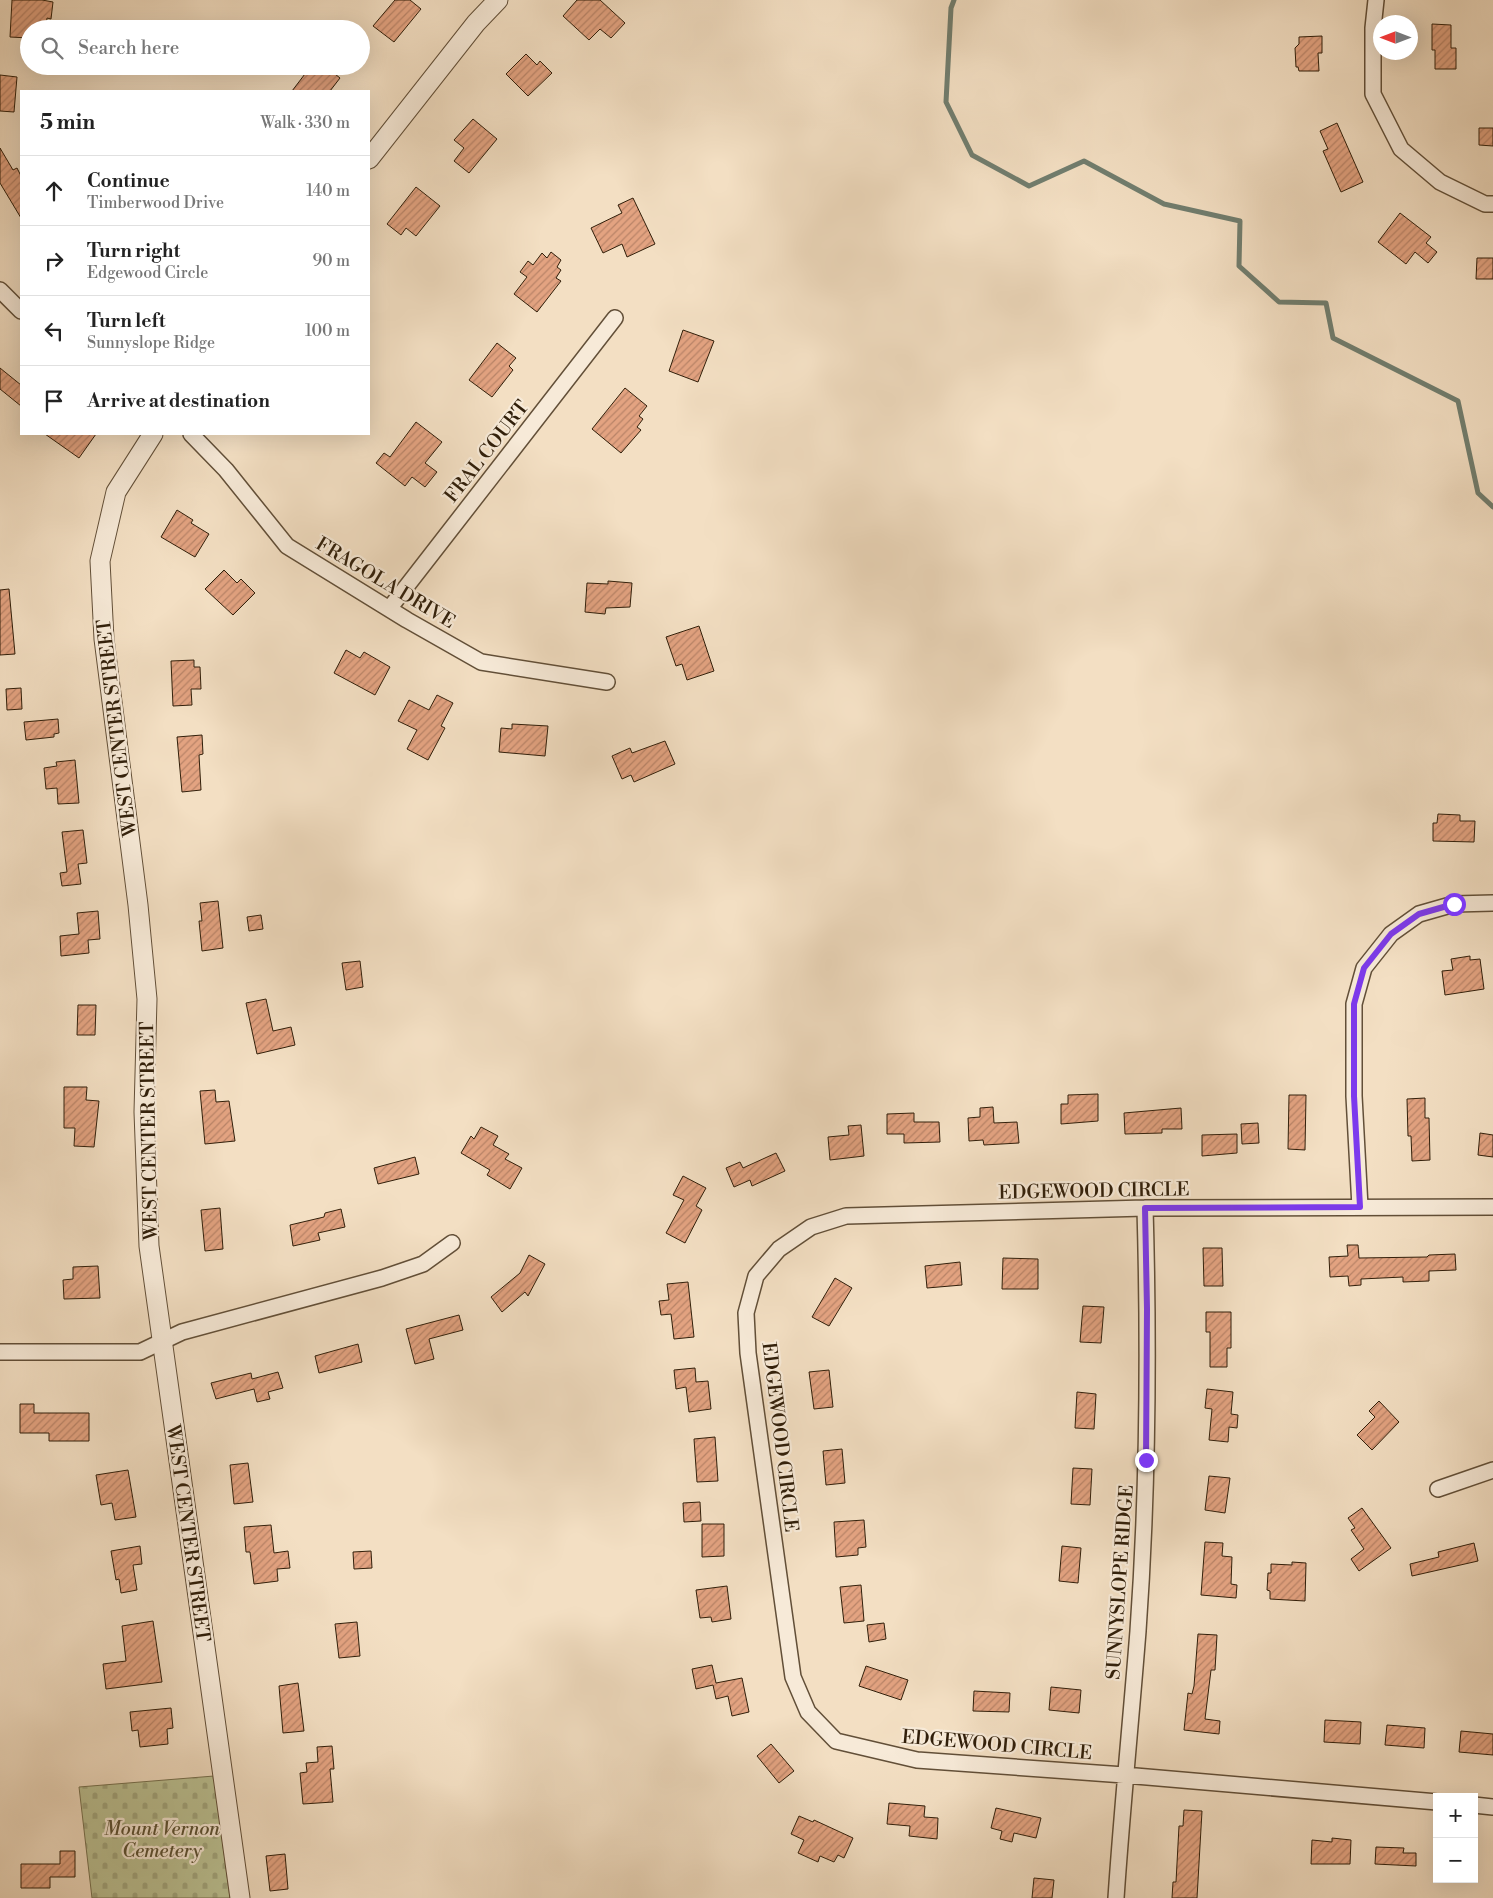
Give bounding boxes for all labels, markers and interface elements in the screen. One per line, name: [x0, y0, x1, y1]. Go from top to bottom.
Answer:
north arrow: [1373, 15, 1418, 60]
search box: [20, 20, 370, 75]
icon: search: [38, 34, 66, 62]
text: Search here: [78, 36, 179, 60]
text: 5 min: [40, 110, 95, 136]
text: Walk · 330 m: [260, 113, 350, 133]
text: Continue: [87, 169, 170, 193]
icon: ahead: [40, 177, 68, 205]
text: 140 m: [306, 181, 350, 201]
text: Timberwood Drive: [87, 193, 224, 213]
text: Turn right: [87, 239, 180, 263]
icon: right: [40, 247, 68, 275]
text: 90 m: [312, 251, 350, 271]
text: Edgewood Circle: [87, 263, 208, 283]
text: Turn left: [87, 309, 166, 333]
icon: left: [40, 317, 68, 345]
text: 100 m: [305, 321, 350, 341]
text: Sunnyslope Ridge: [87, 333, 215, 353]
icon: arrive: [40, 387, 68, 415]
text: Arrive at destination: [87, 389, 270, 413]
street label: FRAL COURT: [439, 396, 534, 508]
street label: FRAGOLA DRIVE: [311, 532, 459, 634]
street label: WEST CENTER STREET: [92, 618, 142, 839]
route start: [1443, 893, 1466, 916]
street label: WEST CENTER STREET: [135, 1021, 163, 1242]
street label: EDGEWOOD CIRCLE: [998, 1177, 1190, 1205]
street label: EDGEWOOD CIRCLE: [756, 1341, 804, 1533]
street label: WEST CENTER STREET: [161, 1422, 215, 1643]
route end: [1135, 1449, 1158, 1472]
street label: SUNNYSLOPE RIDGE: [1101, 1484, 1139, 1680]
street label: EDGEWOOD CIRCLE: [901, 1725, 1093, 1765]
map controls: [1433, 1793, 1478, 1883]
button: +: [1433, 1793, 1478, 1838]
park label: Mount Vernon Cemetery: [104, 1817, 220, 1863]
button: −: [1433, 1838, 1478, 1883]

